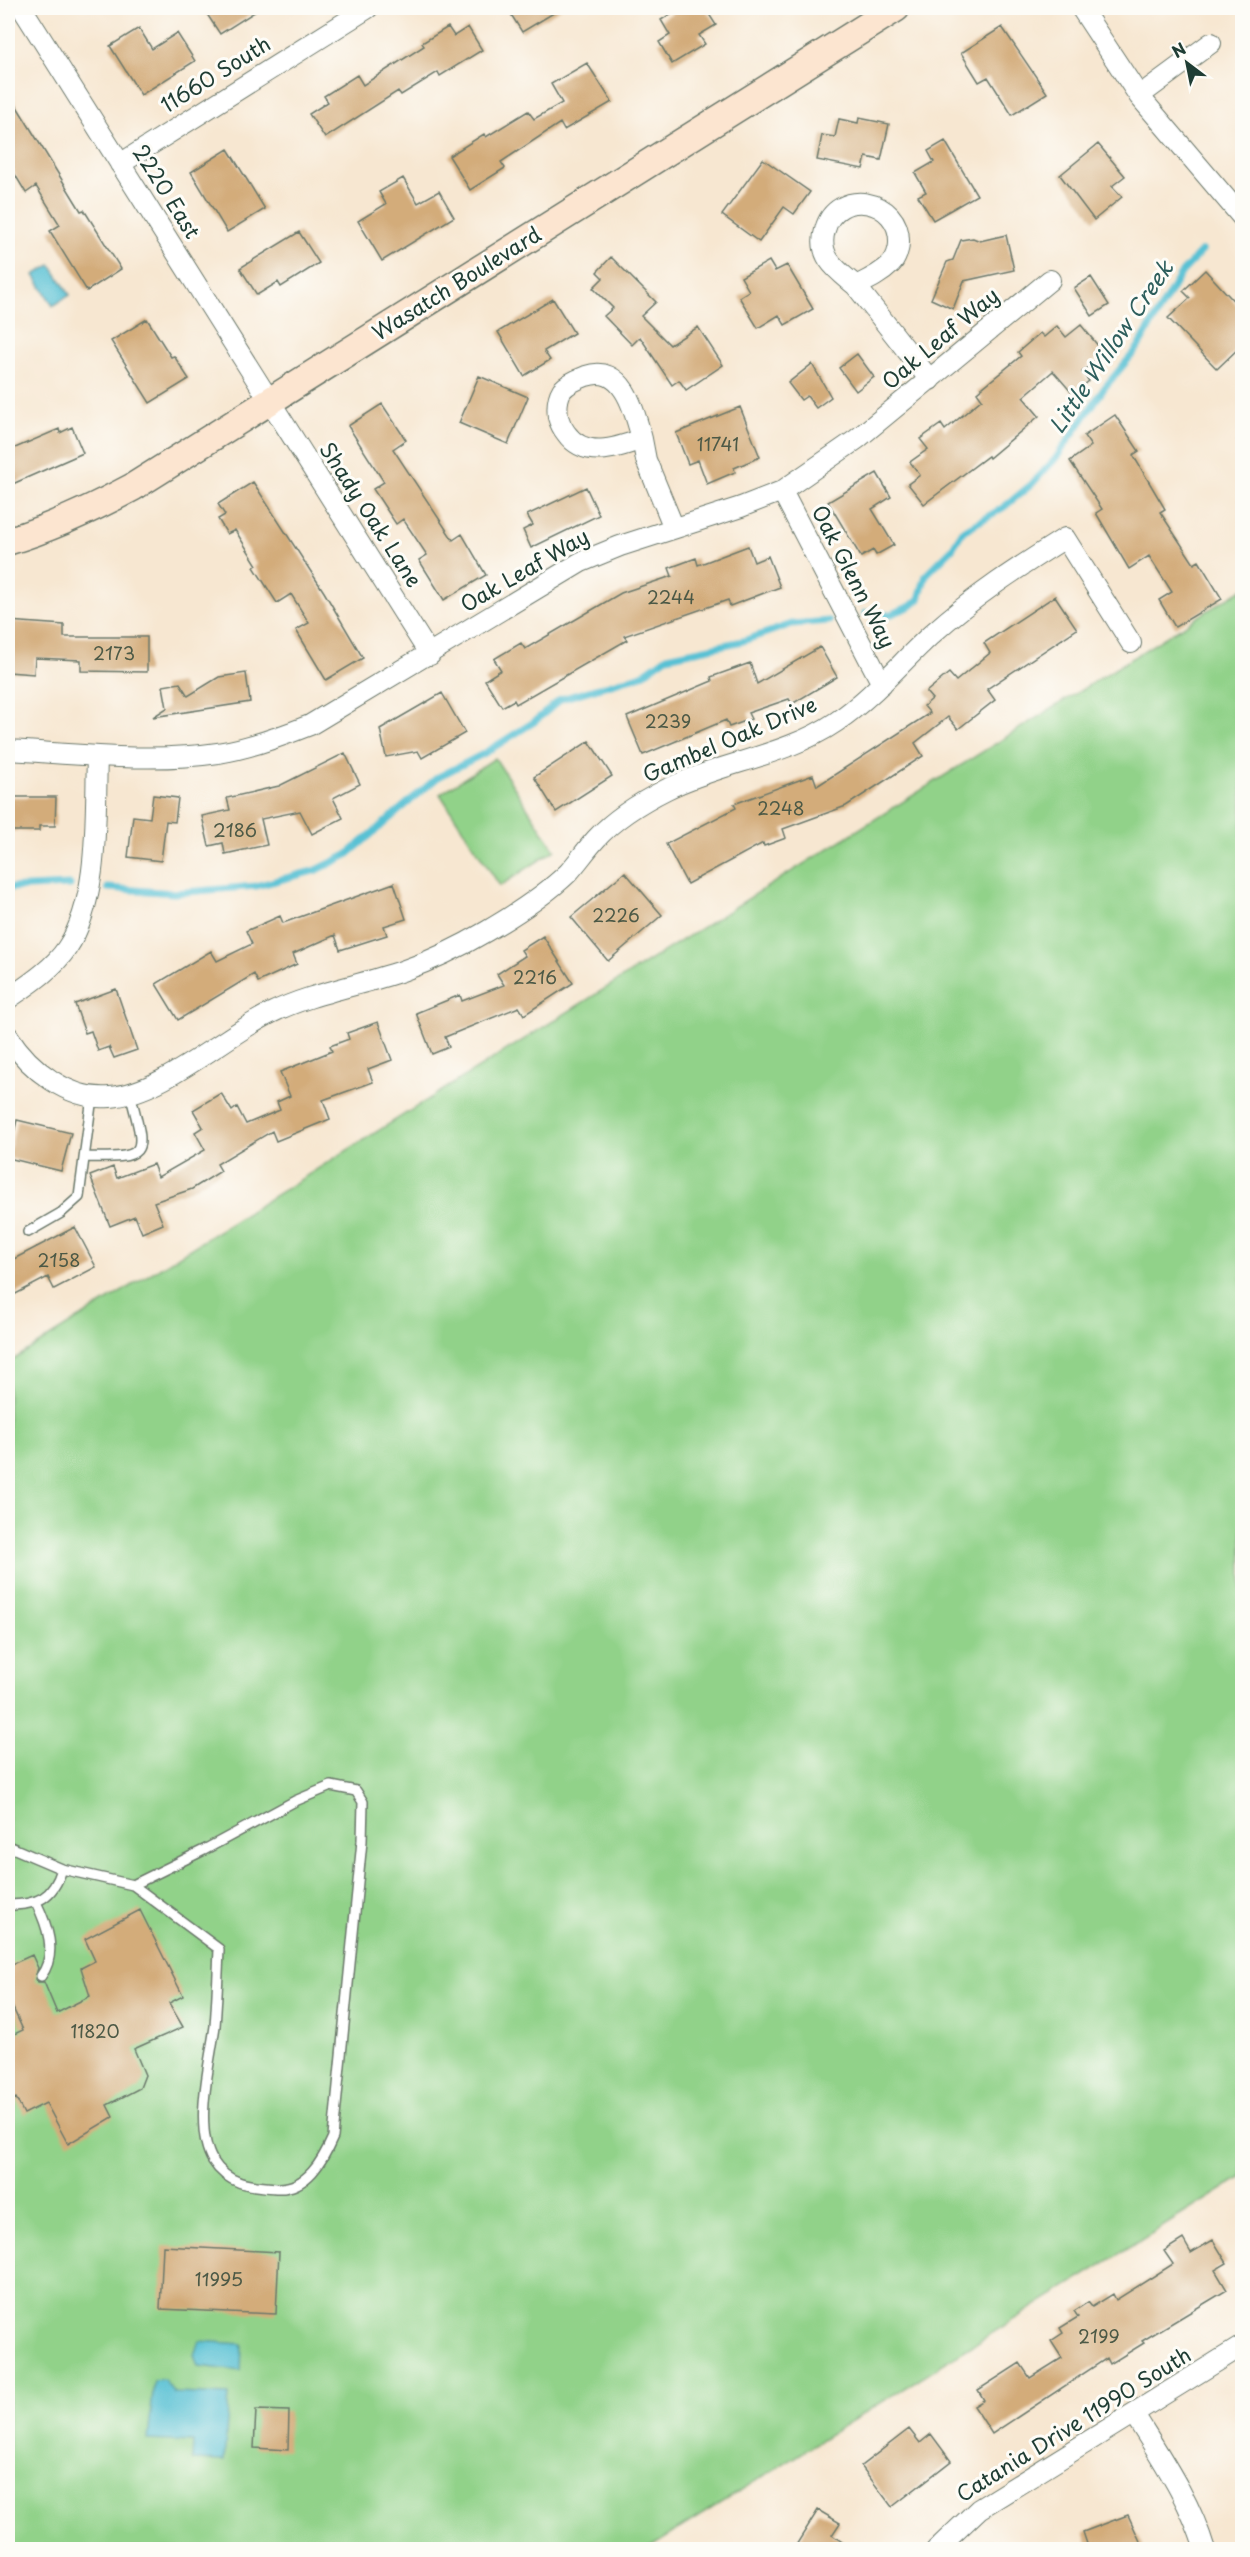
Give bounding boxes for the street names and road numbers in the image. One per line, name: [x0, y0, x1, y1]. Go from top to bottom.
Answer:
street label: 11660 South: [154, 27, 276, 120]
street label: 2220 East: [126, 138, 209, 244]
street label: Wasatch Boulevard: [365, 217, 547, 347]
street label: Oak Leaf Way: [874, 279, 1005, 396]
street label: Shady Oak Lane: [313, 435, 431, 593]
street label: Oak Glenn Way: [805, 499, 905, 653]
street label: Oak Leaf Way: [454, 519, 594, 619]
street label: Gambel Oak Drive: [637, 687, 821, 789]
street label: Catania Drive 11990 South: [949, 2338, 1197, 2509]

